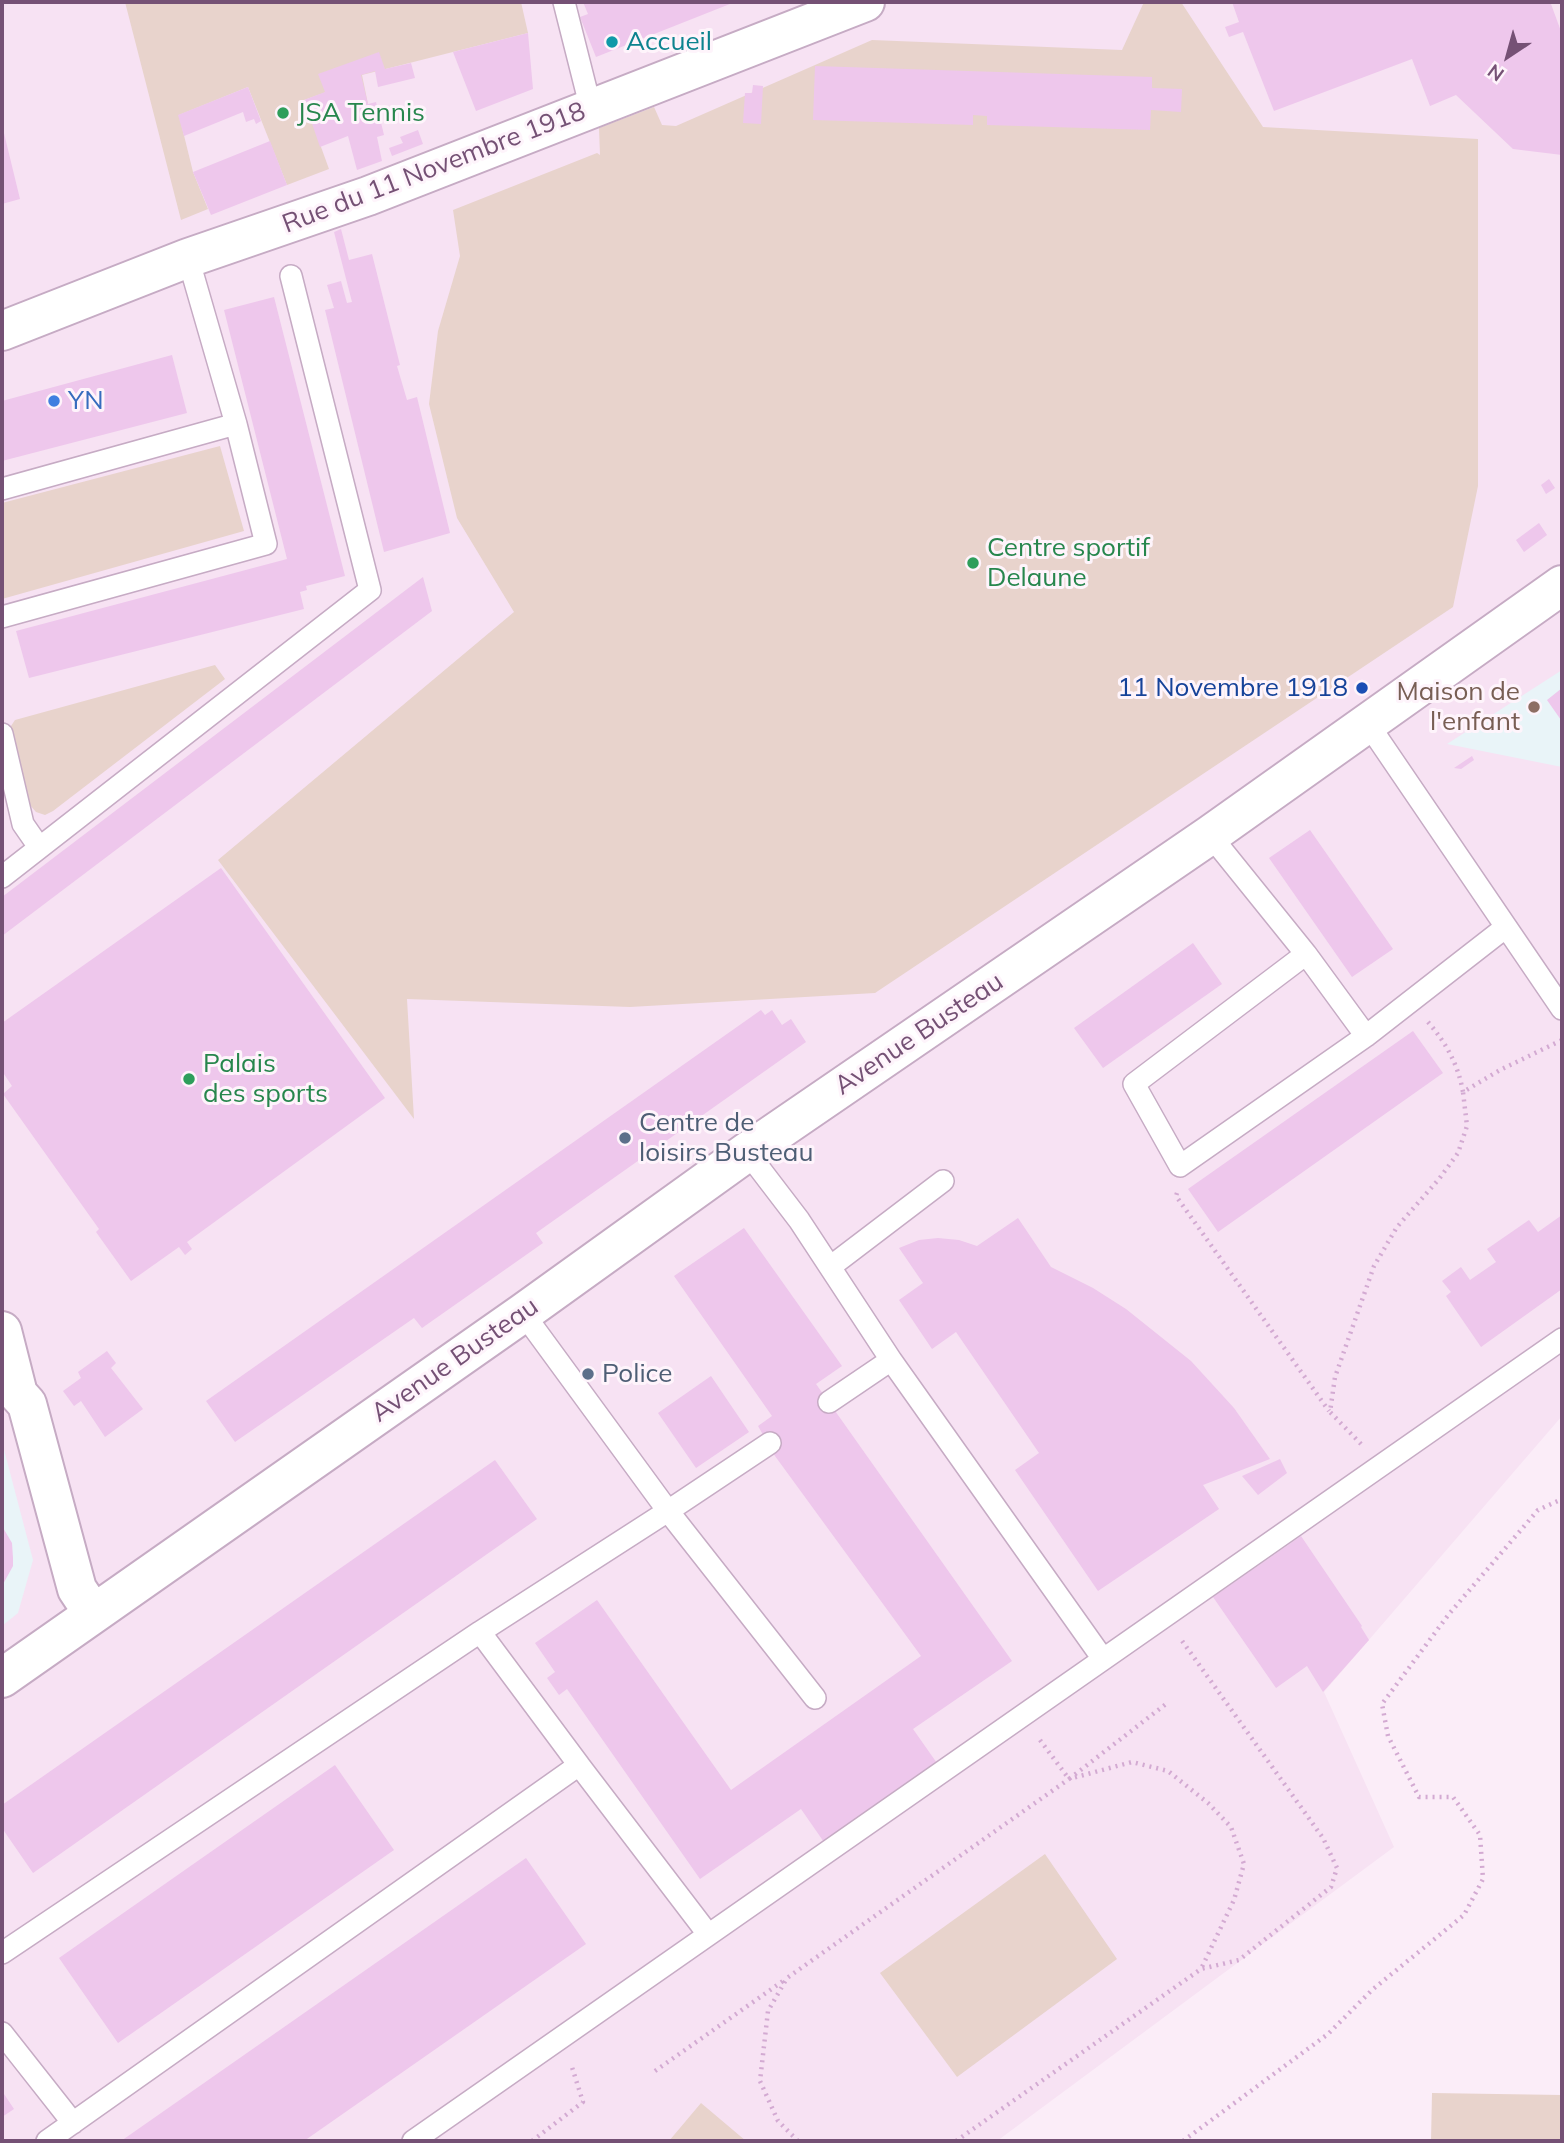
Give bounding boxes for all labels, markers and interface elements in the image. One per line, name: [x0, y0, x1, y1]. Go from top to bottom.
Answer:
north arrow: [1473, 21, 1543, 91]
place label: Accueil: [626, 26, 712, 58]
marker: Accueil: [604, 34, 620, 50]
text: N: [1483, 59, 1509, 87]
street label: Rue du 11 Novembre 1918: [278, 96, 590, 240]
place label: JSA Tennis: [297, 97, 425, 129]
marker: JSA Tennis: [275, 105, 291, 121]
place label: YN: [68, 385, 104, 417]
marker: YN: [46, 393, 62, 409]
place label: Centre sportif Delaune: [987, 532, 1150, 594]
marker: Centre sportif Delaune: [965, 555, 981, 571]
place label: 11 Novembre 1918: [1117, 672, 1348, 704]
place label: Maison de l'enfant: [1396, 676, 1520, 738]
marker: 11 Novembre 1918: [1354, 680, 1370, 696]
marker: Maison de l'enfant: [1526, 699, 1542, 715]
street label: Avenue Busteau: [829, 966, 1009, 1102]
place label: Palais des sports: [203, 1048, 328, 1110]
marker: Palais des sports: [181, 1071, 197, 1087]
place label: Centre de loisirs Busteau: [639, 1107, 813, 1168]
marker: Centre de loisirs Busteau: [617, 1130, 633, 1146]
street label: Avenue Busteau: [366, 1291, 544, 1429]
place label: Police: [602, 1358, 672, 1390]
marker: Police: [580, 1366, 596, 1382]

